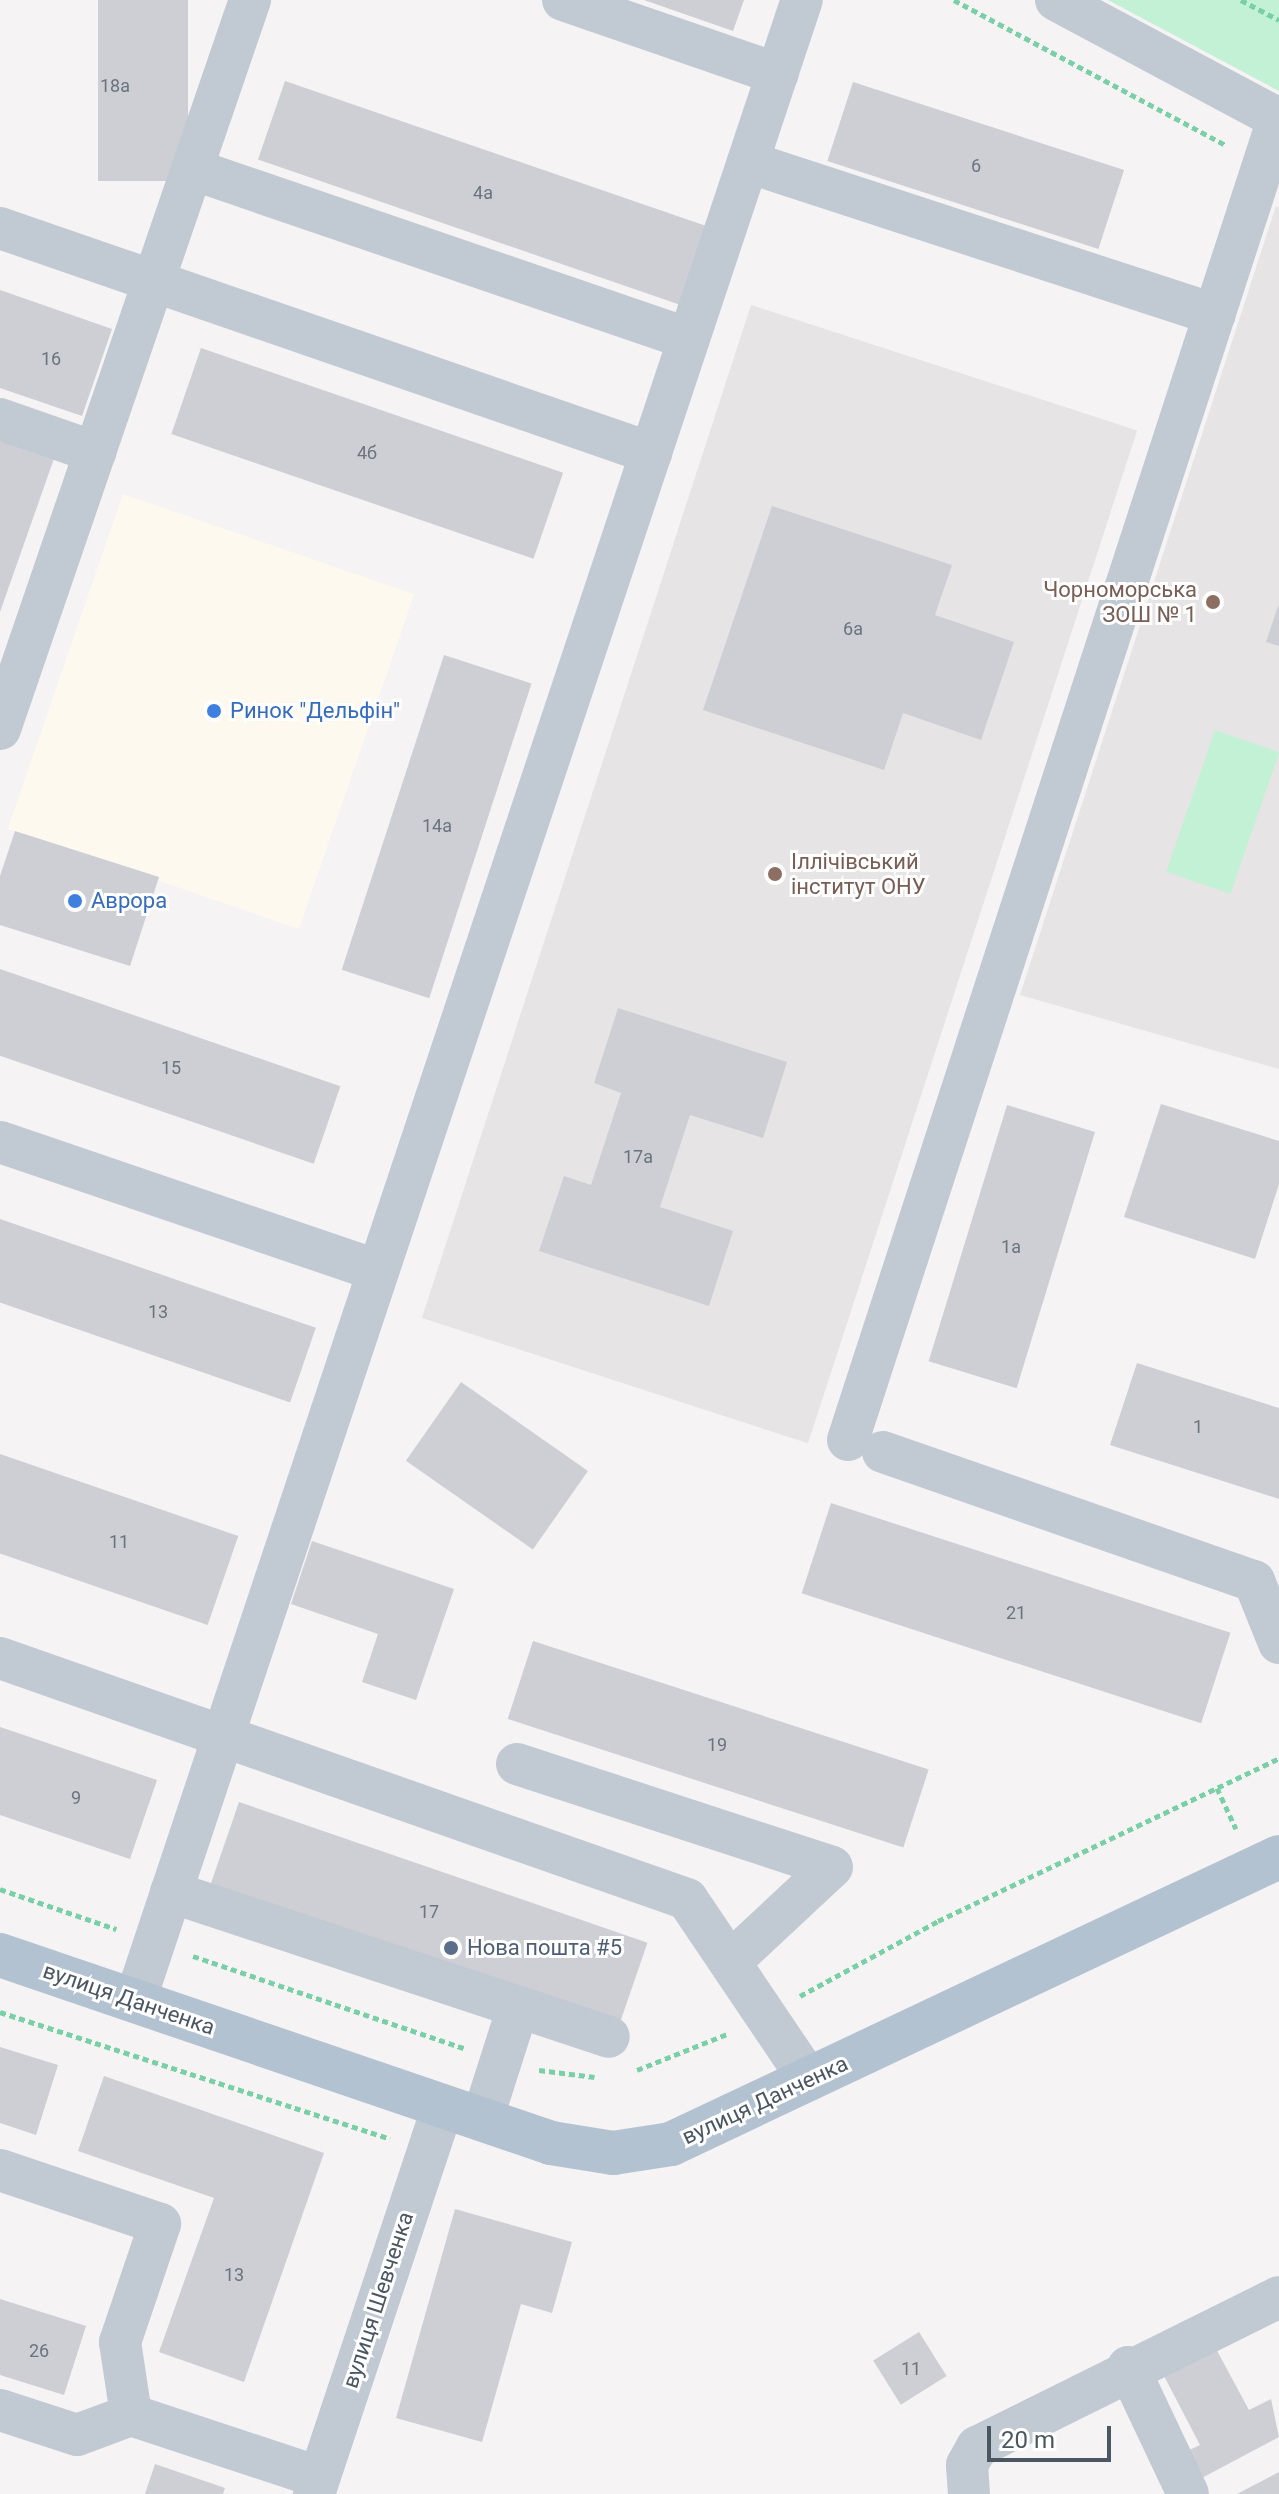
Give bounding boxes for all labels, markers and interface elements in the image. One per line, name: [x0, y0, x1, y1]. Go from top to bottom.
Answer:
house number: 18а: [100, 75, 130, 97]
house number: 6: [971, 155, 981, 177]
house number: 4а: [473, 182, 493, 204]
house number: 16: [41, 348, 61, 370]
house number: 4б: [357, 442, 377, 464]
place label: Чорноморська ЗОШ № 1: [1043, 576, 1197, 628]
marker: Чорноморська ЗОШ № 1: [1204, 593, 1222, 611]
house number: 6а: [843, 618, 863, 640]
place label: Ринок "Дельфін": [230, 698, 400, 724]
marker: Ринок "Дельфін": [205, 702, 223, 720]
house number: 14а: [422, 815, 452, 837]
place label: Іллічівський інститут ОНУ: [791, 848, 926, 900]
marker: Іллічівський інститут ОНУ: [766, 865, 784, 883]
place label: Аврора: [91, 888, 167, 914]
marker: Аврора: [66, 892, 84, 910]
house number: 15: [161, 1057, 181, 1079]
house number: 17а: [623, 1146, 653, 1168]
house number: 1а: [1001, 1236, 1021, 1258]
house number: 13: [148, 1301, 168, 1323]
house number: 1: [1193, 1416, 1203, 1438]
house number: 11: [109, 1531, 129, 1553]
house number: 21: [1006, 1602, 1026, 1624]
house number: 19: [707, 1734, 727, 1756]
house number: 9: [71, 1787, 81, 1809]
house number: 17: [419, 1901, 439, 1923]
place label: Нова пошта #5: [467, 1935, 622, 1961]
marker: Нова пошта #5: [442, 1939, 460, 1957]
street label: вулиця Данченка: [40, 1957, 218, 2041]
street label: вулиця Данченка: [678, 2050, 852, 2150]
street label: вулиця Шевченка: [337, 2209, 419, 2391]
house number: 13: [224, 2264, 244, 2286]
house number: 26: [29, 2340, 49, 2362]
house number: 11: [901, 2358, 921, 2380]
scale bar: [991, 2410, 1115, 2460]
text: 20 m: [1001, 2426, 1055, 2454]

